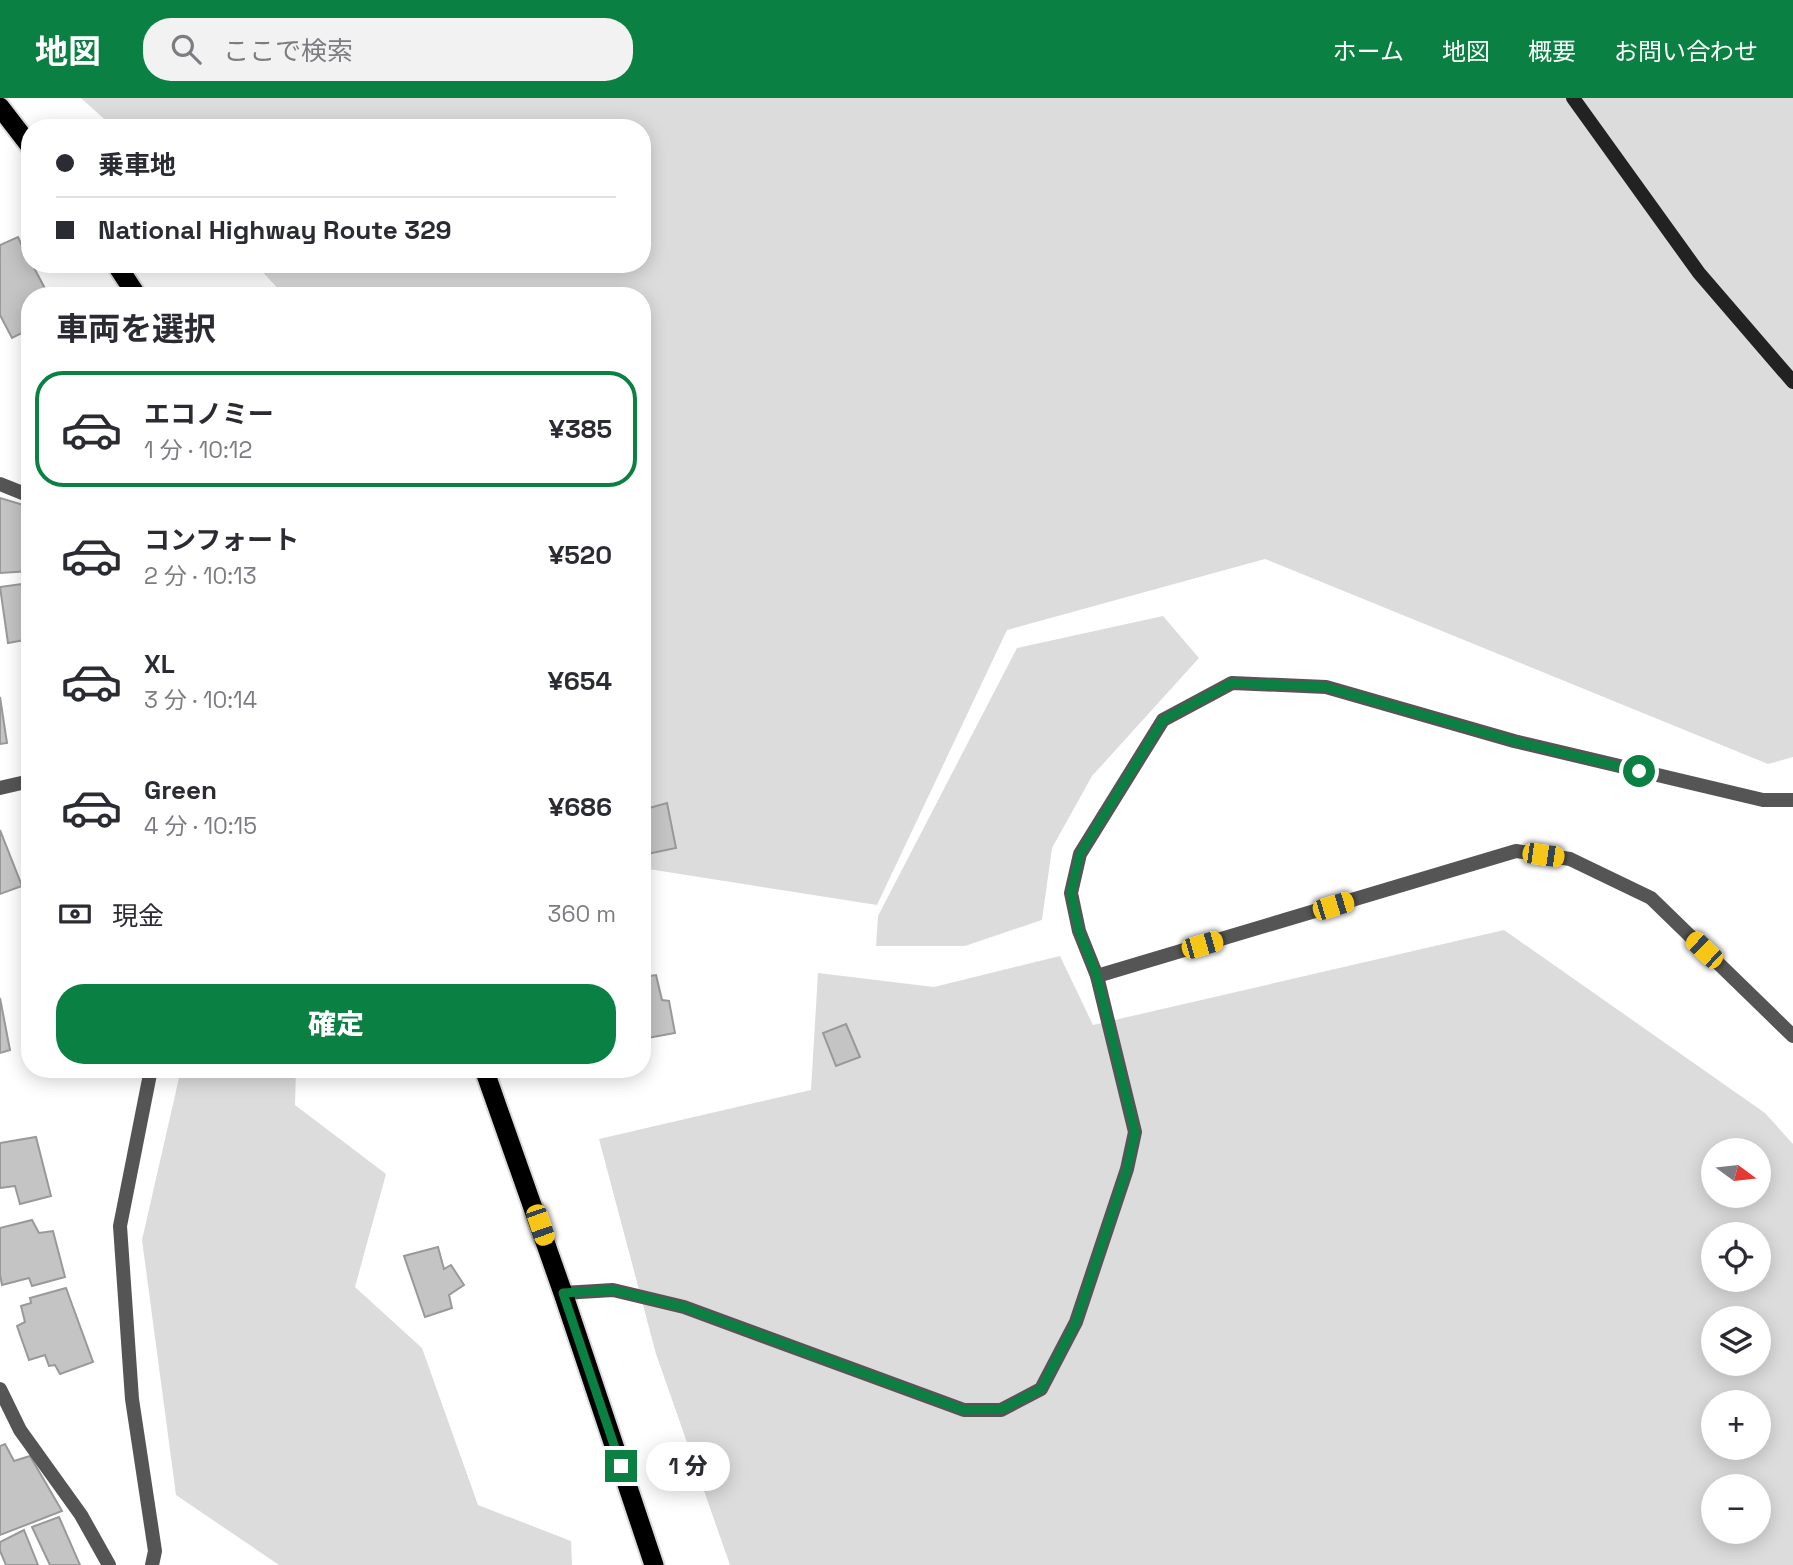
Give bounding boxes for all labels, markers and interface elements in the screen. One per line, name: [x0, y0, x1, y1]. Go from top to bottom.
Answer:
search box: [143, 18, 633, 81]
icon: search: [167, 30, 205, 68]
text: 地図: [35, 31, 101, 73]
text: ここで検索: [223, 34, 353, 68]
text: ホーム: [1333, 36, 1404, 67]
text: 地図: [1442, 36, 1490, 67]
text: 概要: [1528, 36, 1576, 67]
text: お問い合わせ: [1614, 36, 1758, 67]
text: 乗車地: [98, 148, 176, 182]
text: National Highway Route 329: [98, 213, 452, 247]
text: 車両を選択: [56, 309, 216, 349]
text: エコノミー: [144, 397, 274, 431]
icon: car: [60, 398, 123, 461]
text: ¥385: [549, 412, 612, 446]
text: 1 分 · 10:12: [144, 435, 252, 465]
text: コンフォート: [144, 523, 299, 557]
icon: car: [60, 524, 123, 587]
text: ¥520: [548, 538, 612, 572]
text: 2 分 · 10:13: [144, 561, 257, 591]
text: XL: [144, 647, 175, 681]
icon: car: [60, 650, 123, 713]
text: ¥654: [548, 664, 612, 698]
text: 3 分 · 10:14: [144, 685, 257, 715]
route start: [1623, 755, 1655, 787]
text: Green: [144, 773, 217, 807]
icon: car: [60, 776, 123, 839]
text: ¥686: [548, 790, 612, 824]
text: 4 分 · 10:15: [144, 811, 257, 841]
car: [1521, 842, 1566, 868]
car: [1310, 890, 1357, 922]
icon: cash: [56, 895, 94, 933]
text: 現金: [112, 899, 164, 933]
text: 360 m: [548, 899, 616, 929]
car: [1682, 928, 1727, 972]
car: [1179, 929, 1226, 961]
button: 確定: [56, 984, 616, 1064]
north arrow: [1701, 1138, 1771, 1208]
map controls: [1701, 1138, 1771, 1544]
car: [524, 1202, 557, 1248]
button: locate: [1701, 1222, 1771, 1292]
button: layers: [1701, 1306, 1771, 1376]
button: +: [1701, 1390, 1771, 1460]
callout: 1 分: [646, 1442, 730, 1490]
route end: [605, 1450, 637, 1482]
text: 1 分: [668, 1451, 708, 1481]
button: −: [1701, 1474, 1771, 1544]

